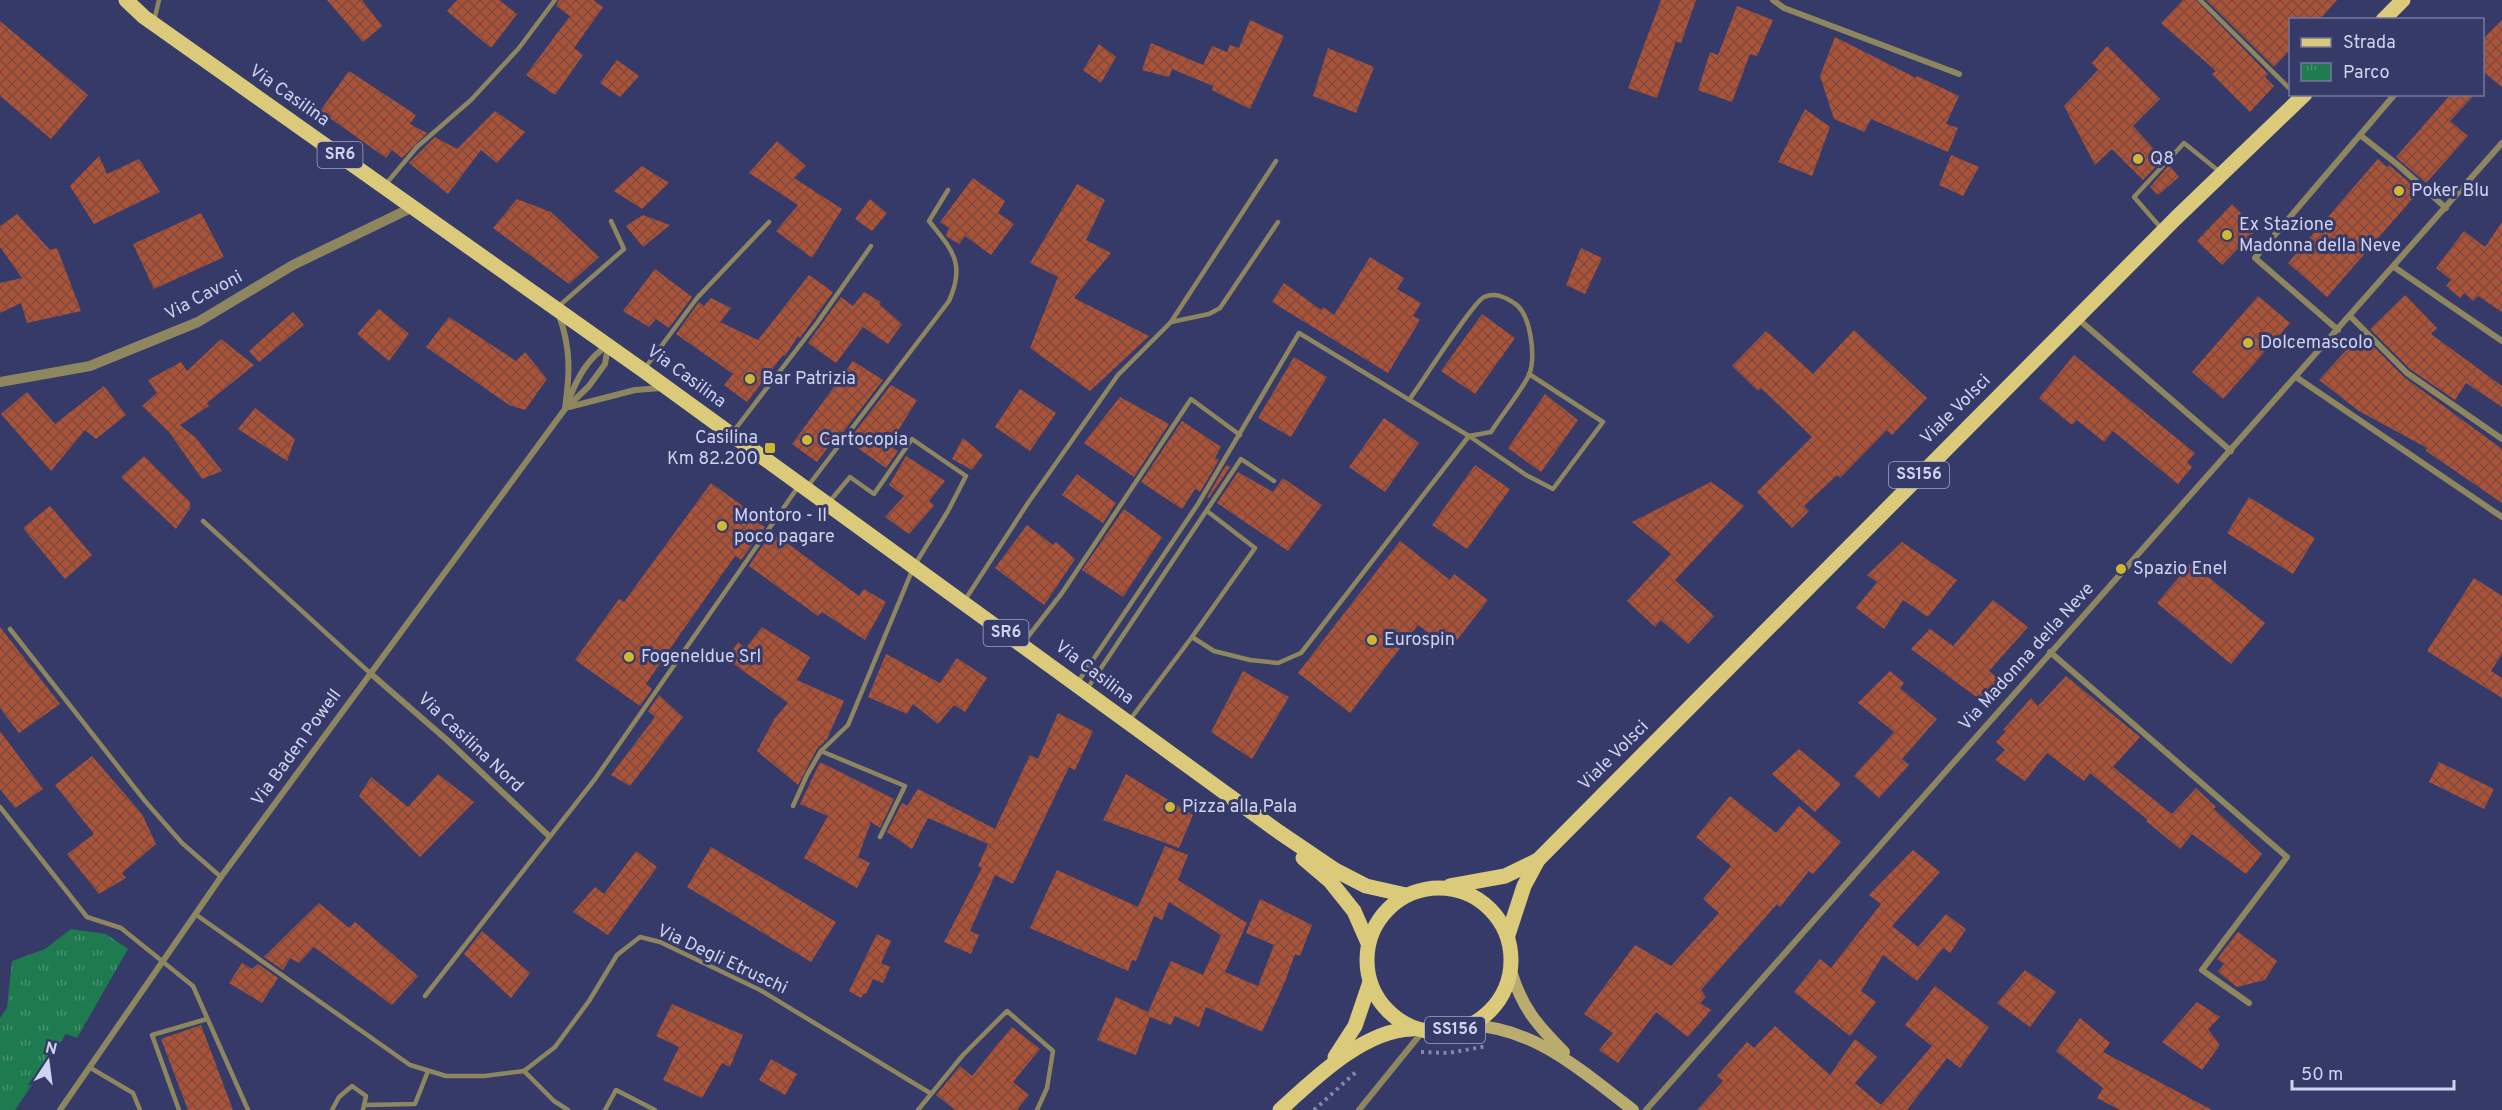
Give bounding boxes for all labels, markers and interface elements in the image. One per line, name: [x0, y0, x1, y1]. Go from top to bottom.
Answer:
legend: [2289, 18, 2484, 96]
text: Strada: [2343, 32, 2396, 55]
street label: Via Casilina: [244, 60, 334, 132]
text: Parco: [2343, 62, 2389, 85]
road number: SR6: [318, 142, 362, 168]
place label: Q8: [2150, 148, 2174, 171]
marker: Q8: [2131, 152, 2145, 166]
place label: Poker Blu: [2411, 180, 2489, 203]
marker: Poker Blu: [2392, 184, 2406, 198]
place label: Ex Stazione Madonna della Neve: [2239, 214, 2401, 258]
marker: Ex Stazione Madonna della Neve: [2220, 228, 2234, 242]
street label: Via Cavoni: [161, 266, 247, 326]
place label: Dolcemascolo: [2260, 332, 2373, 355]
marker: Dolcemascolo: [2241, 336, 2255, 350]
street label: Via Casilina: [642, 340, 730, 414]
place label: Bar Patrizia: [762, 368, 856, 391]
street label: Viale Volsci: [1916, 370, 1996, 450]
marker: Bar Patrizia: [743, 372, 757, 386]
place label: Casilina Km 82.200: [667, 427, 758, 471]
place label: Cartocopia: [819, 429, 908, 452]
marker: Cartocopia: [800, 433, 814, 447]
marker: Casilina Km 82.200: [763, 441, 777, 455]
road number: SS156: [1889, 462, 1949, 488]
place label: Montoro - Il poco pagare: [734, 505, 835, 549]
marker: Montoro - Il poco pagare: [715, 519, 729, 533]
place label: Spazio Enel: [2133, 558, 2227, 581]
marker: Spazio Enel: [2114, 562, 2128, 576]
street label: Via Madonna della Neve: [1954, 578, 2100, 736]
road number: SR6: [984, 620, 1028, 646]
place label: Eurospin: [1384, 629, 1455, 652]
marker: Eurospin: [1365, 633, 1379, 647]
street label: Via Casilina: [1050, 636, 1138, 710]
place label: Fogeneldue Srl: [641, 646, 761, 669]
marker: Fogeneldue Srl: [622, 650, 636, 664]
street label: Via Baden Powell: [247, 685, 347, 811]
street label: Via Casilina Nord: [412, 688, 528, 798]
street label: Viale Volsci: [1574, 716, 1654, 796]
place label: Pizza alla Pala: [1182, 796, 1297, 819]
marker: Pizza alla Pala: [1163, 800, 1177, 814]
street label: Via Degli Etruschi: [653, 920, 791, 1000]
road number: SS156: [1425, 1017, 1485, 1043]
north arrow: [18, 1032, 78, 1092]
text: N: [43, 1038, 59, 1060]
scale bar: [2292, 1053, 2454, 1091]
text: 50 m: [2301, 1064, 2343, 1087]

